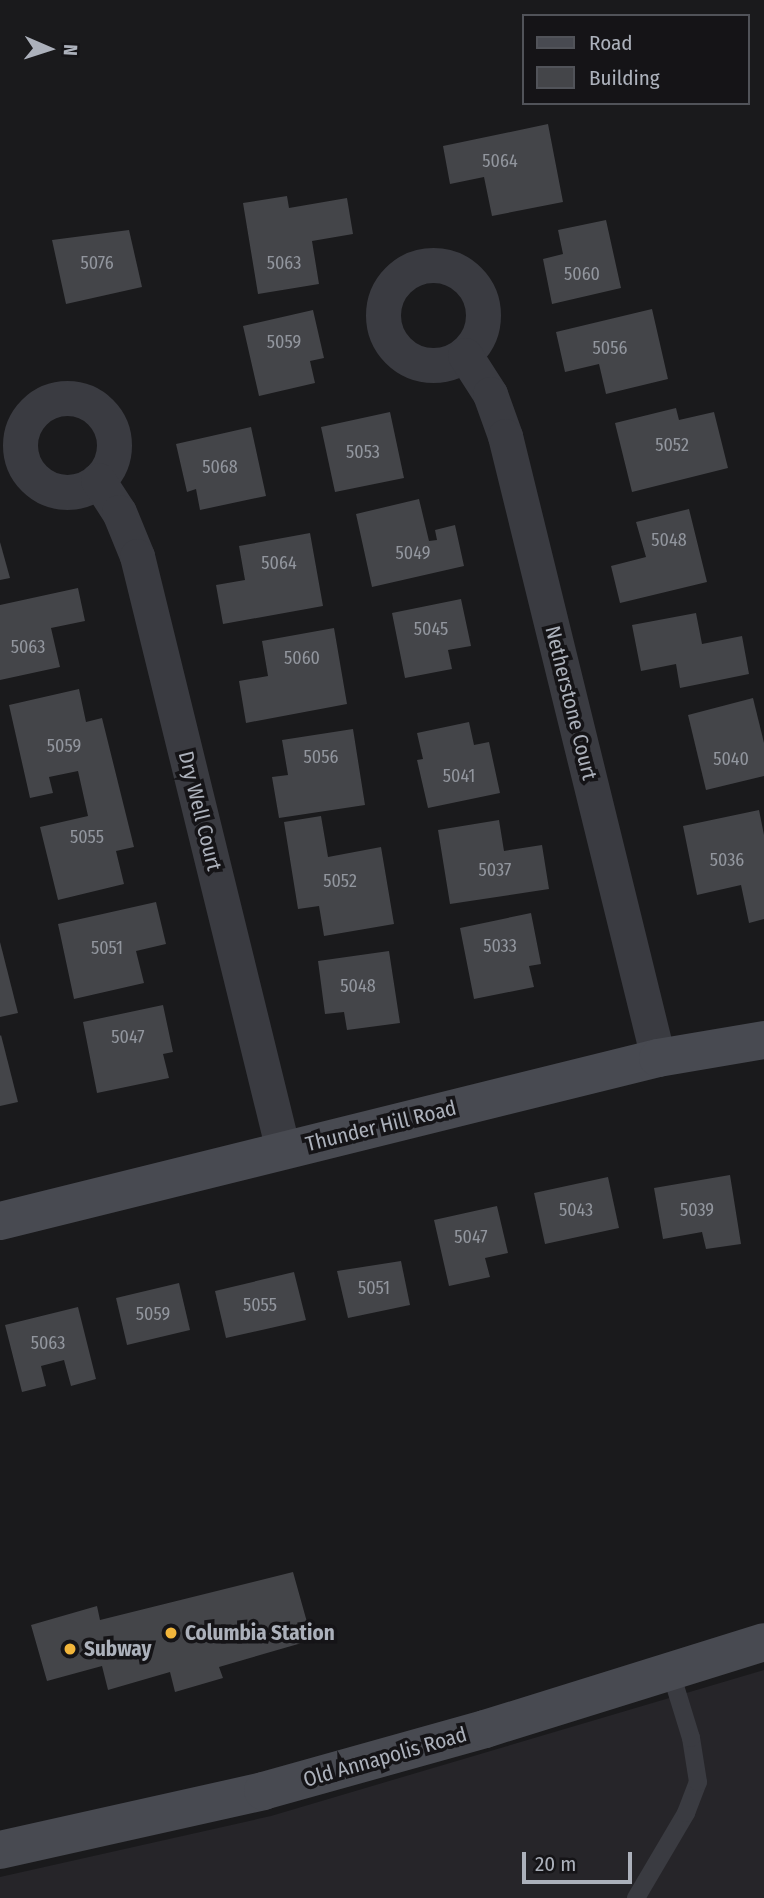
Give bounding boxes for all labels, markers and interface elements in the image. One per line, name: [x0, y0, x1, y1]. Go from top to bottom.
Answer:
north arrow: [14, 14, 84, 84]
legend: [522, 14, 750, 105]
text: Road: [589, 30, 633, 56]
text: N: [59, 44, 82, 56]
text: Building: [589, 65, 660, 91]
house number: 5064: [482, 150, 518, 172]
house number: 5076: [80, 252, 114, 274]
house number: 5063: [267, 252, 301, 274]
house number: 5060: [564, 263, 600, 285]
house number: 5059: [267, 331, 301, 353]
house number: 5056: [593, 337, 627, 359]
house number: 5052: [655, 434, 689, 456]
house number: 5053: [346, 441, 380, 463]
house number: 5068: [202, 456, 238, 478]
house number: 5048: [651, 529, 687, 551]
house number: 5049: [396, 542, 430, 564]
house number: 5064: [261, 552, 297, 574]
house number: 5045: [414, 618, 448, 640]
street label: Netherstone Court: [540, 623, 602, 783]
house number: 5063: [11, 636, 45, 658]
house number: 5060: [284, 647, 320, 669]
house number: 5059: [47, 735, 81, 757]
house number: 5056: [304, 746, 338, 768]
house number: 5040: [713, 748, 749, 770]
street label: Dry Well Court: [173, 749, 227, 873]
house number: 5041: [443, 765, 475, 787]
house number: 5055: [70, 826, 104, 848]
house number: 5036: [710, 849, 744, 871]
house number: 5037: [479, 859, 511, 881]
house number: 5052: [323, 870, 357, 892]
house number: 5033: [483, 935, 517, 957]
house number: 5051: [91, 937, 123, 959]
house number: 5048: [340, 975, 376, 997]
house number: 5047: [111, 1026, 145, 1048]
street label: Thunder Hill Road: [303, 1095, 459, 1157]
house number: 5043: [559, 1199, 593, 1221]
house number: 5039: [680, 1199, 714, 1221]
house number: 5047: [454, 1226, 488, 1248]
house number: 5051: [358, 1277, 390, 1299]
house number: 5055: [243, 1294, 277, 1316]
house number: 5059: [136, 1303, 170, 1325]
house number: 5063: [31, 1332, 65, 1354]
place label: Columbia Station: [185, 1620, 335, 1646]
marker: Columbia Station: [163, 1625, 179, 1641]
place label: Subway: [84, 1636, 151, 1662]
marker: Subway: [62, 1641, 78, 1657]
street label: Old Annapolis Road: [300, 1722, 470, 1792]
scale bar: [526, 1839, 636, 1883]
text: 20 m: [535, 1851, 576, 1877]

